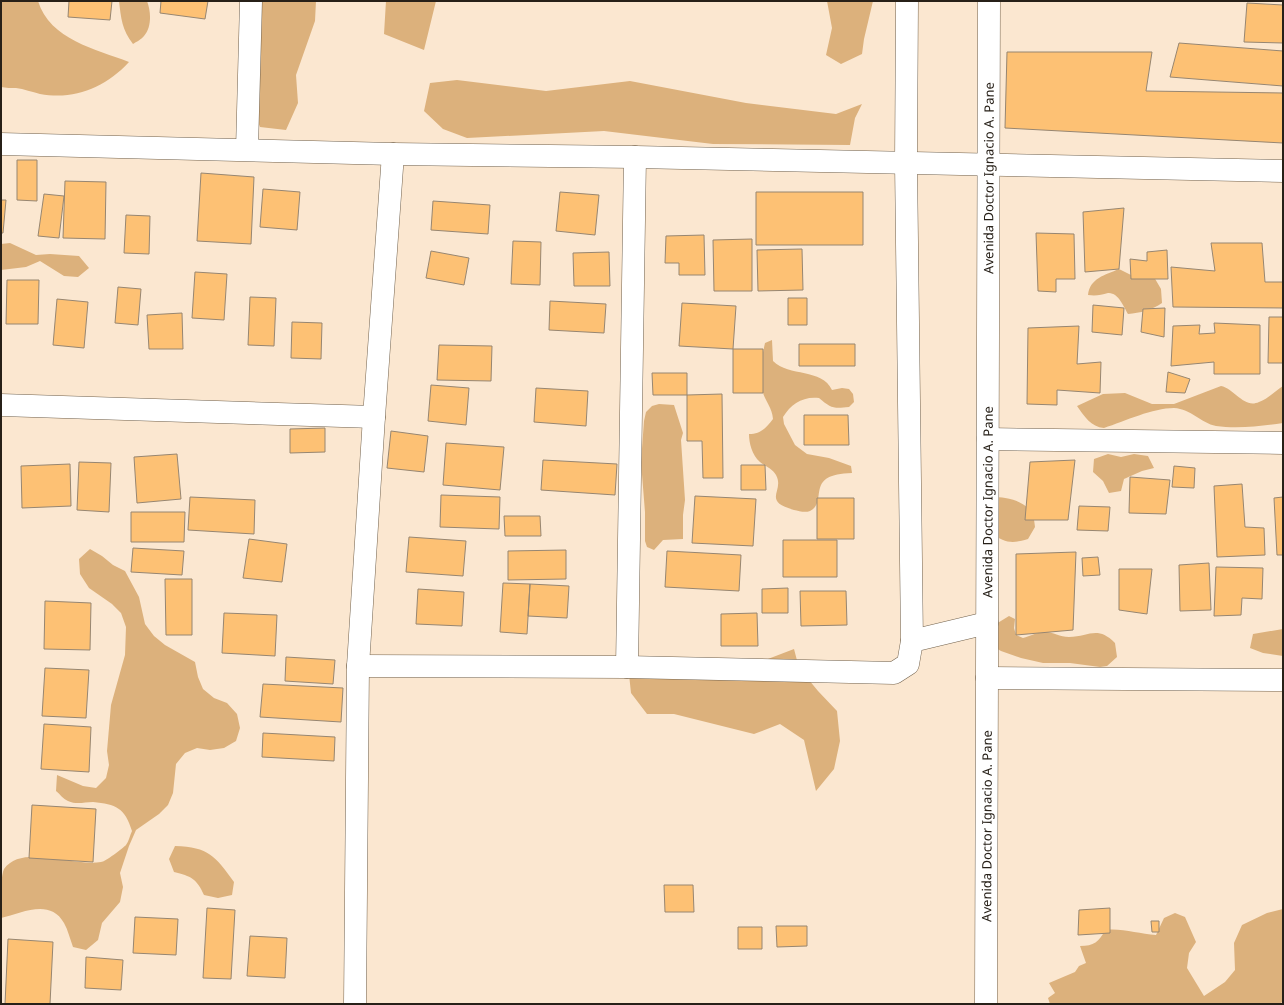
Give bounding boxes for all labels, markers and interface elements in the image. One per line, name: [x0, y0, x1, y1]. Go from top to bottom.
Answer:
street label: Avenida Doctor Ignacio A. Pane: [979, 82, 998, 274]
street label: Avenida Doctor Ignacio A. Pane: [978, 406, 997, 598]
street label: Avenida Doctor Ignacio A. Pane: [977, 730, 996, 922]

